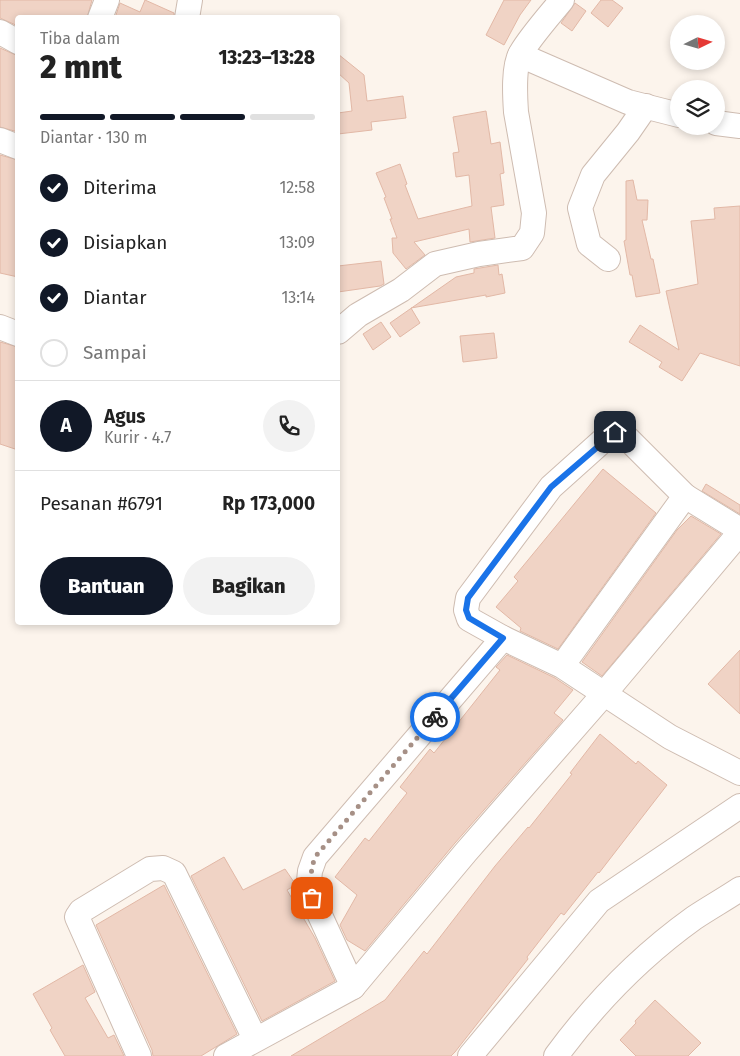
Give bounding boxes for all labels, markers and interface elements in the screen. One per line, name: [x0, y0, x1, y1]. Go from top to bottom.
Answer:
north arrow: [670, 15, 725, 70]
map controls: [670, 15, 725, 135]
text: Tiba dalam: [40, 29, 120, 48]
text: 13:23–13:28: [218, 46, 315, 69]
text: 2 mnt: [40, 48, 122, 86]
button: layers: [670, 80, 725, 135]
text: Diantar · 130 m: [40, 128, 148, 147]
icon: check: [40, 174, 68, 202]
text: Diterima: [83, 176, 157, 199]
text: 12:58: [279, 178, 315, 197]
icon: check: [40, 229, 68, 257]
text: Disiapkan: [83, 231, 167, 254]
text: 13:09: [279, 233, 315, 252]
icon: check: [40, 284, 68, 312]
text: Diantar: [83, 286, 146, 309]
text: 13:14: [281, 288, 315, 307]
text: Sampai: [83, 341, 147, 364]
button: phone: [263, 400, 315, 452]
text: Agus: [104, 405, 146, 428]
pin: [594, 411, 636, 453]
text: A: [60, 414, 72, 437]
icon: home: [601, 418, 629, 446]
text: Kurir · 4.7: [104, 428, 171, 447]
text: Pesanan #6791: [40, 492, 163, 515]
text: Rp 173,000: [222, 492, 315, 515]
button: Bantuan: [40, 557, 173, 615]
button: Bagikan: [183, 557, 315, 615]
courier: [410, 692, 460, 742]
icon: bike: [421, 703, 449, 731]
pin: [291, 877, 333, 919]
icon: bag: [298, 884, 326, 912]

